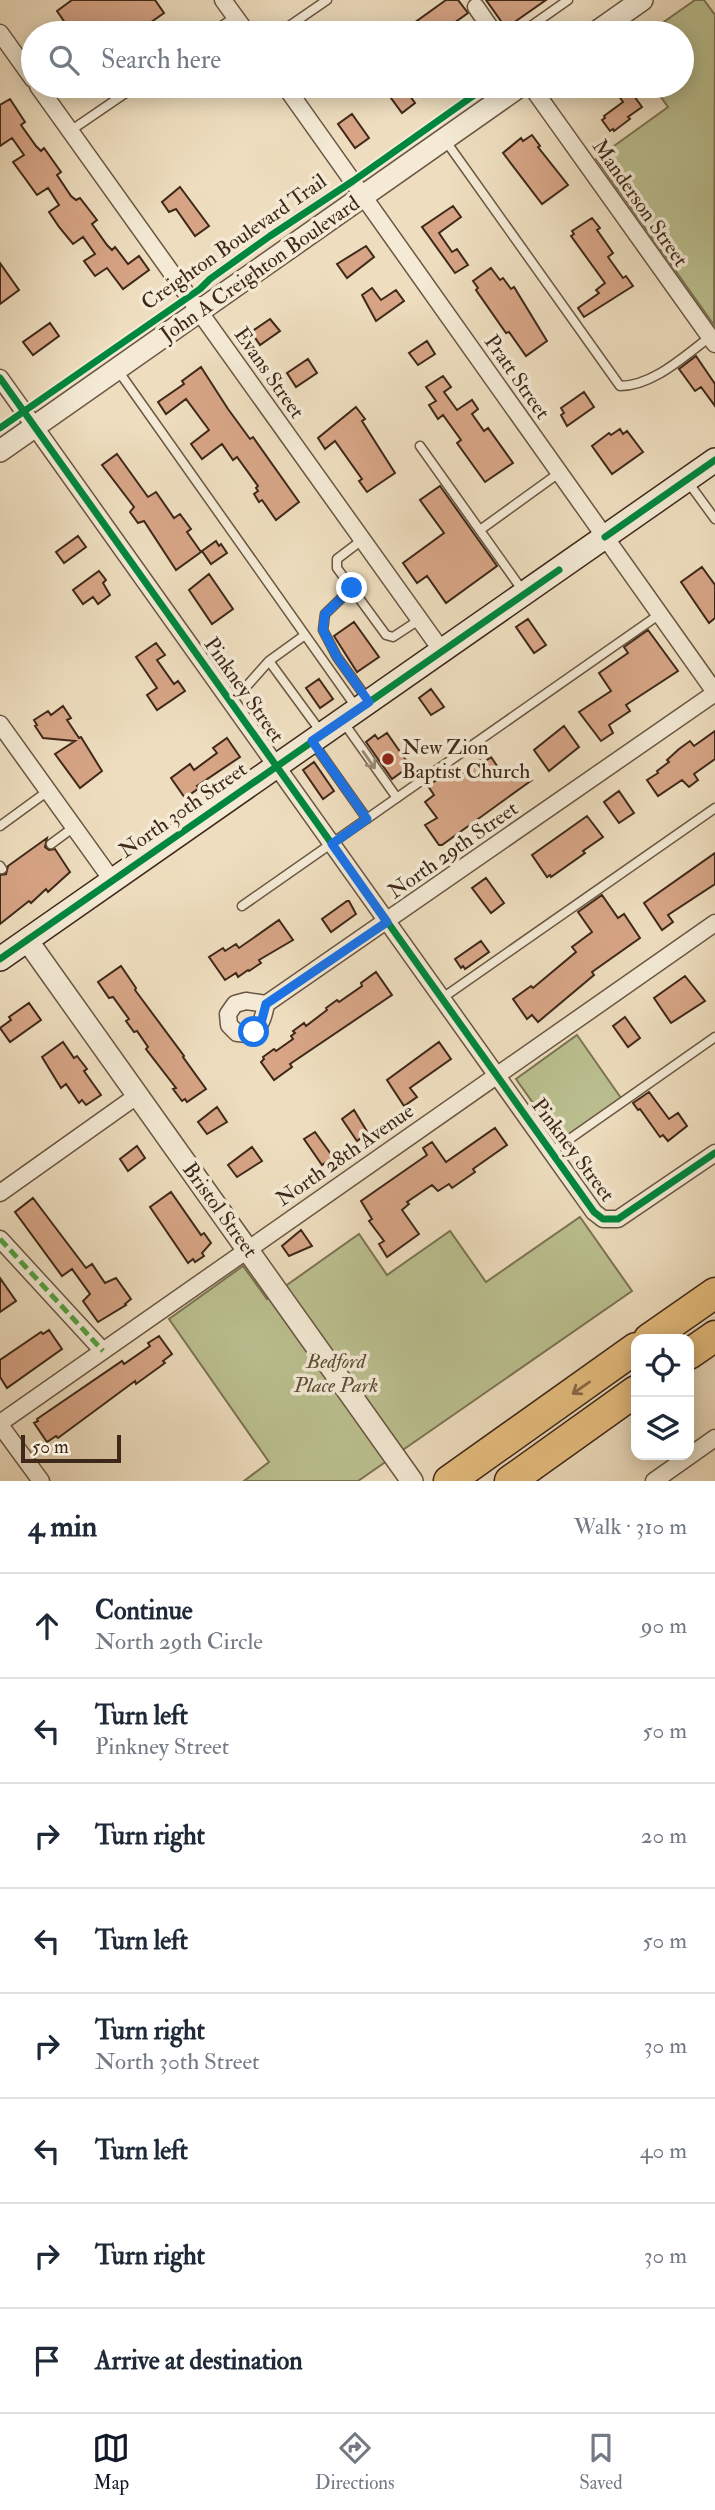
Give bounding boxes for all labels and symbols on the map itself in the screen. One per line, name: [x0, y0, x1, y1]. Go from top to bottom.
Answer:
street label: Manderson Street: [586, 134, 694, 272]
street label: Creighton Boulevard Trail: [136, 167, 332, 316]
street label: John A Creighton Boulevard: [154, 190, 365, 349]
street label: Evans Street: [228, 322, 310, 424]
street label: Pratt Street: [478, 329, 556, 425]
route end: [336, 572, 367, 603]
street label: Pinkney Street: [198, 632, 290, 748]
place label: New Zion Baptist Church: [402, 734, 530, 785]
one-way arrow: [362, 750, 376, 769]
marker: New Zion Baptist Church: [380, 751, 396, 767]
street label: North 30th Street: [114, 756, 252, 864]
street label: North 29th Street: [383, 795, 523, 905]
route start: [238, 1016, 269, 1047]
street label: Pinkney Street: [525, 1093, 621, 1207]
street label: North 28th Avenue: [271, 1097, 419, 1213]
street label: Bristol Street: [176, 1157, 264, 1263]
park label: Bedford Place Park: [293, 1348, 378, 1399]
one-way arrow: [572, 1381, 591, 1395]
scale bar: [21, 1432, 121, 1464]

